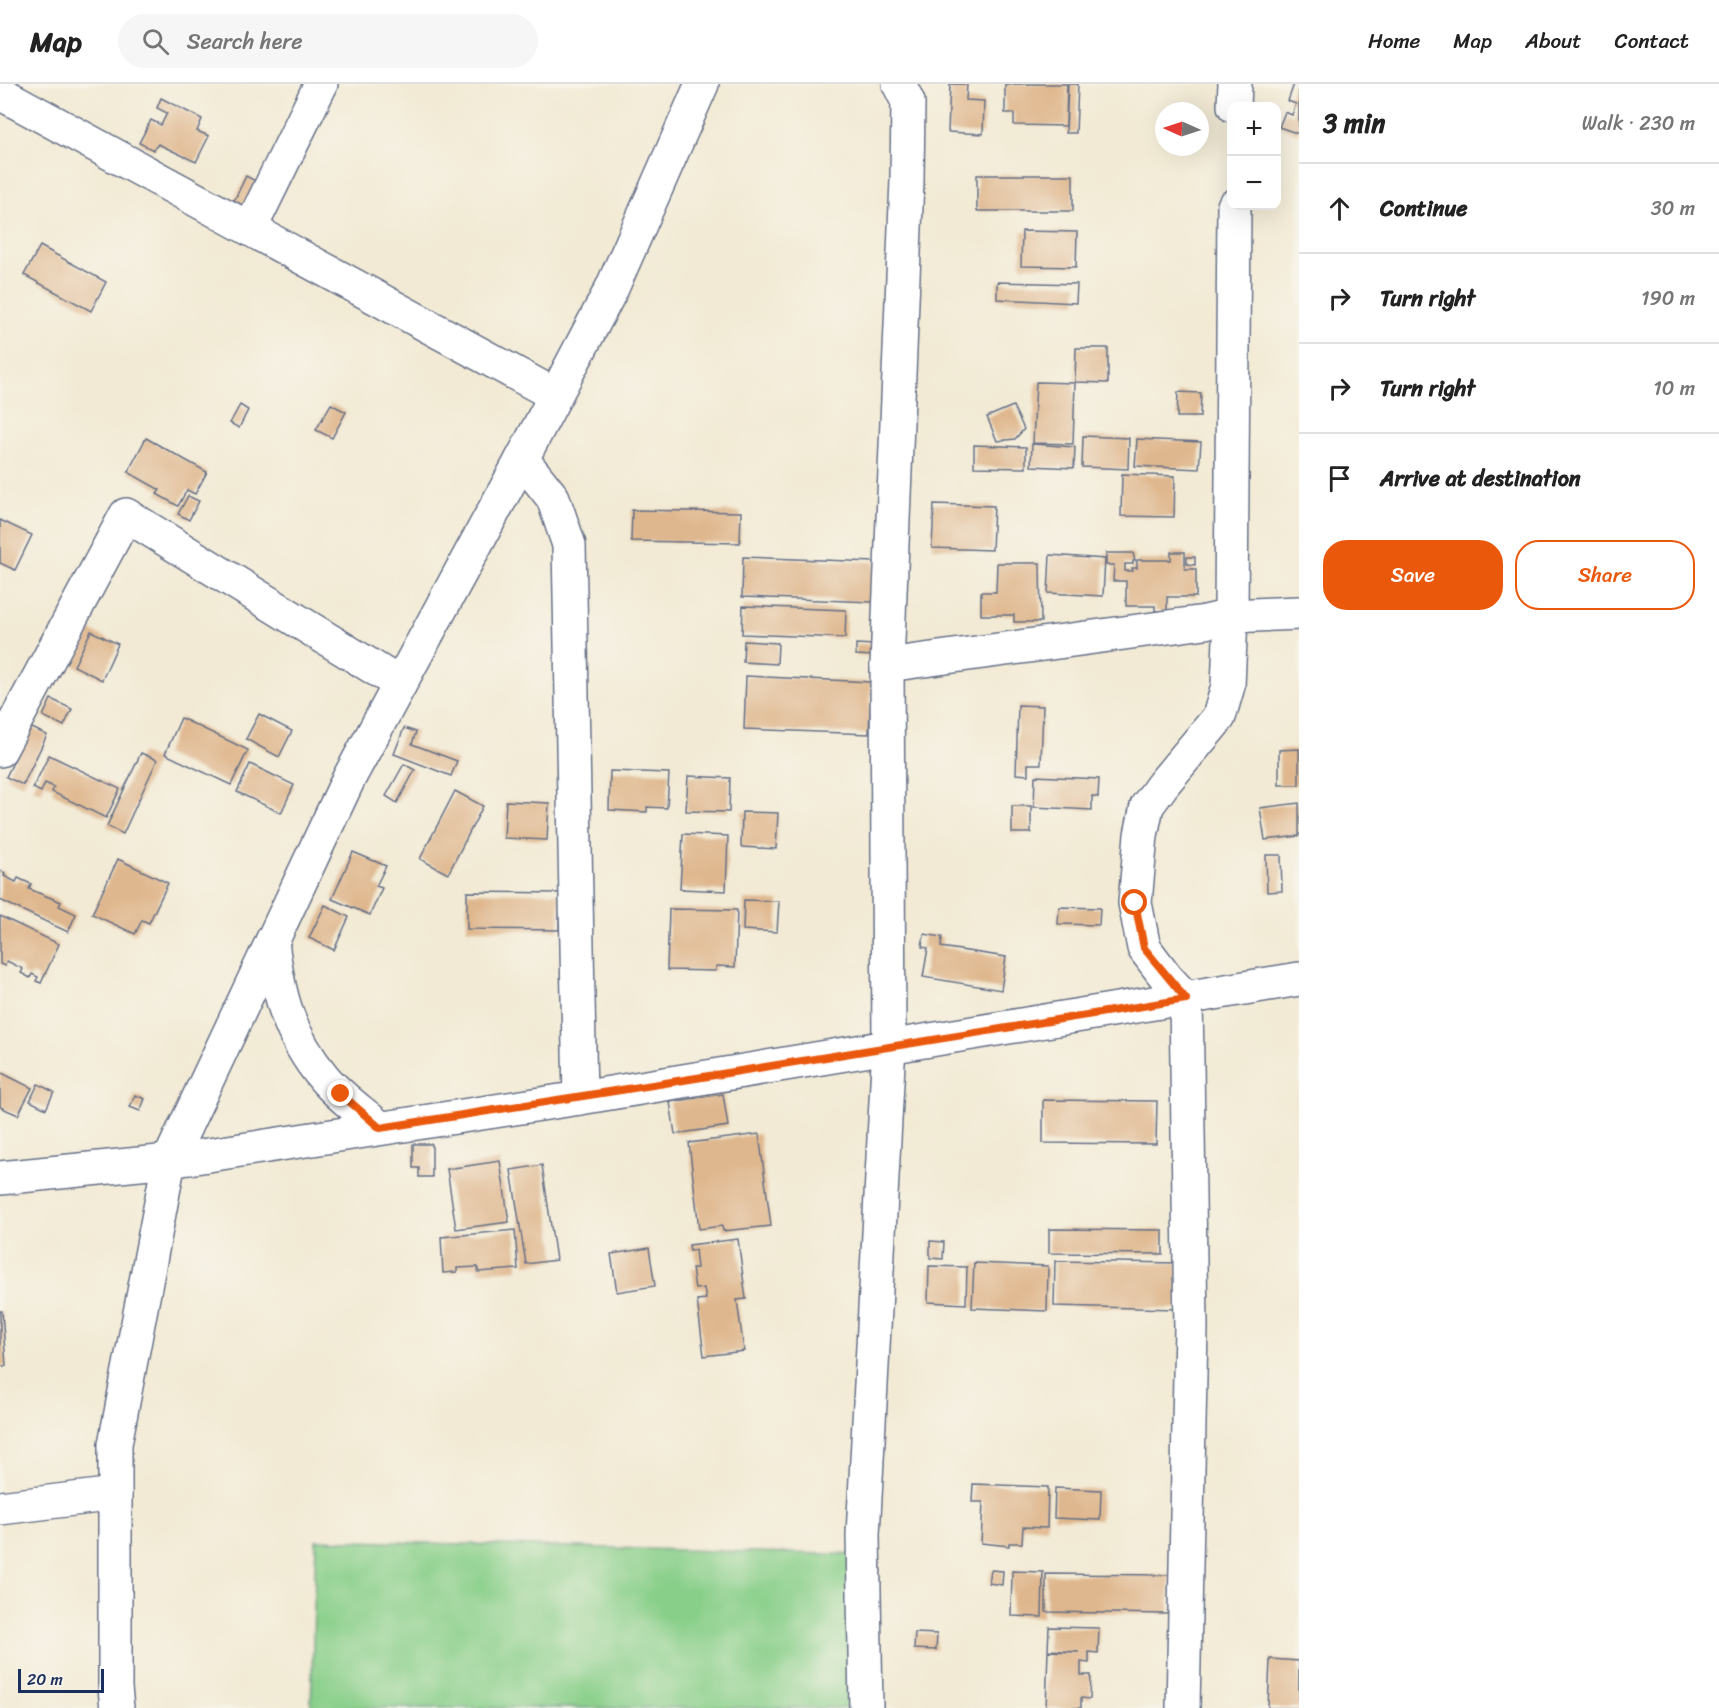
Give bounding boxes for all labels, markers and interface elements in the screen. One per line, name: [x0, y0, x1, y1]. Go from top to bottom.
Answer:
search box: [118, 14, 538, 68]
text: Map: [30, 17, 82, 66]
text: Search here: [187, 22, 303, 61]
text: Home: [1368, 22, 1420, 60]
text: Map: [1453, 22, 1492, 60]
text: About: [1525, 22, 1582, 60]
text: Contact: [1615, 22, 1689, 60]
icon: search: [139, 25, 172, 58]
text: 3 min: [1323, 100, 1385, 146]
north arrow: [1155, 102, 1209, 156]
map controls: [1227, 102, 1281, 210]
button: +: [1227, 102, 1281, 156]
text: Walk · 230 m: [1582, 106, 1695, 141]
button: −: [1227, 156, 1281, 210]
text: Continue: [1380, 189, 1468, 228]
text: 30 m: [1651, 191, 1695, 226]
icon: ahead: [1323, 192, 1356, 225]
text: Turn right: [1380, 279, 1475, 318]
text: 190 m: [1641, 281, 1695, 316]
icon: right: [1323, 282, 1356, 315]
text: Turn right: [1380, 369, 1475, 408]
text: 10 m: [1653, 371, 1695, 406]
icon: right: [1323, 372, 1356, 405]
text: Arrive at destination: [1380, 459, 1581, 498]
icon: arrive: [1323, 462, 1356, 495]
button: Save: [1323, 540, 1503, 610]
button: Share: [1515, 540, 1695, 610]
route start: [1121, 889, 1147, 915]
route end: [327, 1080, 353, 1106]
text: 20 m: [27, 1665, 63, 1694]
scale bar: [18, 1666, 104, 1694]

